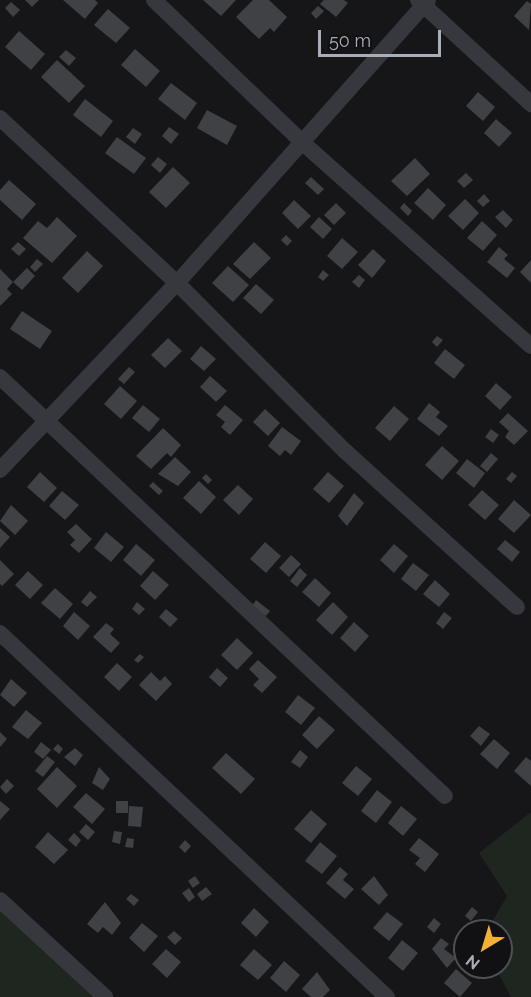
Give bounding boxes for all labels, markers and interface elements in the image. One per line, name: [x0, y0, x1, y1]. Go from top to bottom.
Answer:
scale bar: [321, 18, 444, 56]
text: 50 m: [329, 30, 371, 51]
north arrow: [453, 919, 513, 979]
text: N: [462, 951, 484, 973]

